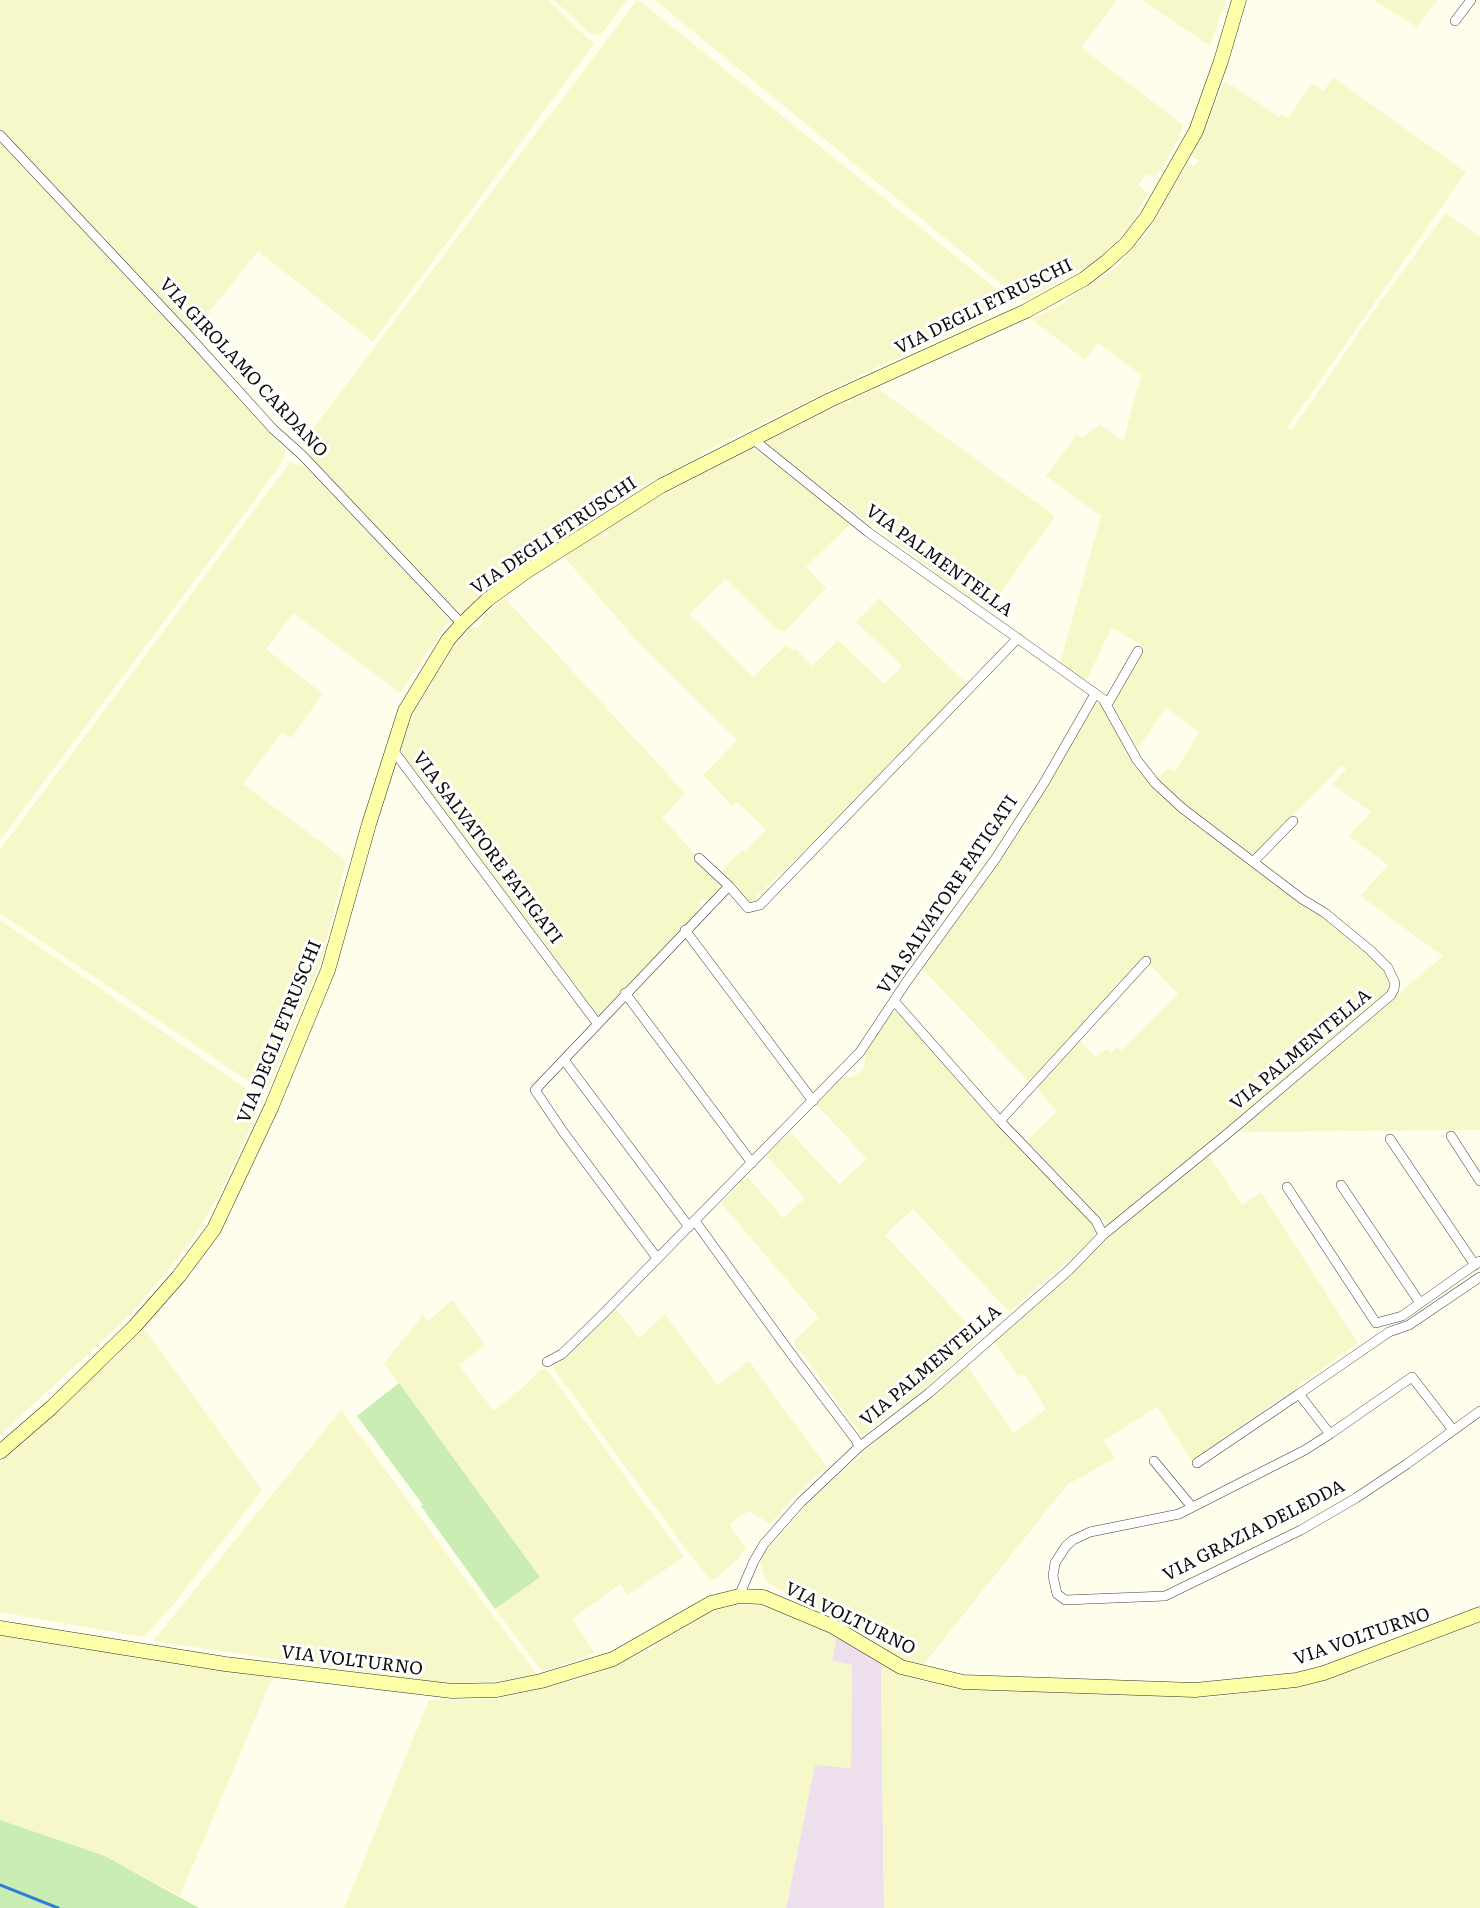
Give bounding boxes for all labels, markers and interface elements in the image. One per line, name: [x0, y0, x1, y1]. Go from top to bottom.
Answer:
street label: VIA DEGLI ETRUSCHI: [892, 255, 1076, 359]
street label: VIA GIROLAMO CARDANO: [154, 274, 332, 462]
street label: VIA DEGLI ETRUSCHI: [467, 473, 641, 599]
street label: VIA PALMENTELLA: [861, 500, 1017, 622]
street label: VIA SALVATORE FATIGATI: [408, 748, 566, 948]
street label: VIA SALVATORE FATIGATI: [873, 791, 1023, 999]
street label: VIA DEGLI ETRUSCHI: [233, 938, 327, 1126]
street label: VIA PALMENTELLA: [1226, 985, 1376, 1115]
street label: VIA PALMENTELLA: [856, 1301, 1006, 1431]
street label: VIA GRAZIA DELEDDA: [1159, 1476, 1349, 1586]
street label: VIA VOLTURNO: [781, 1578, 919, 1660]
street label: VIA VOLTURNO: [1291, 1604, 1433, 1670]
street label: VIA VOLTURNO: [280, 1642, 424, 1680]

